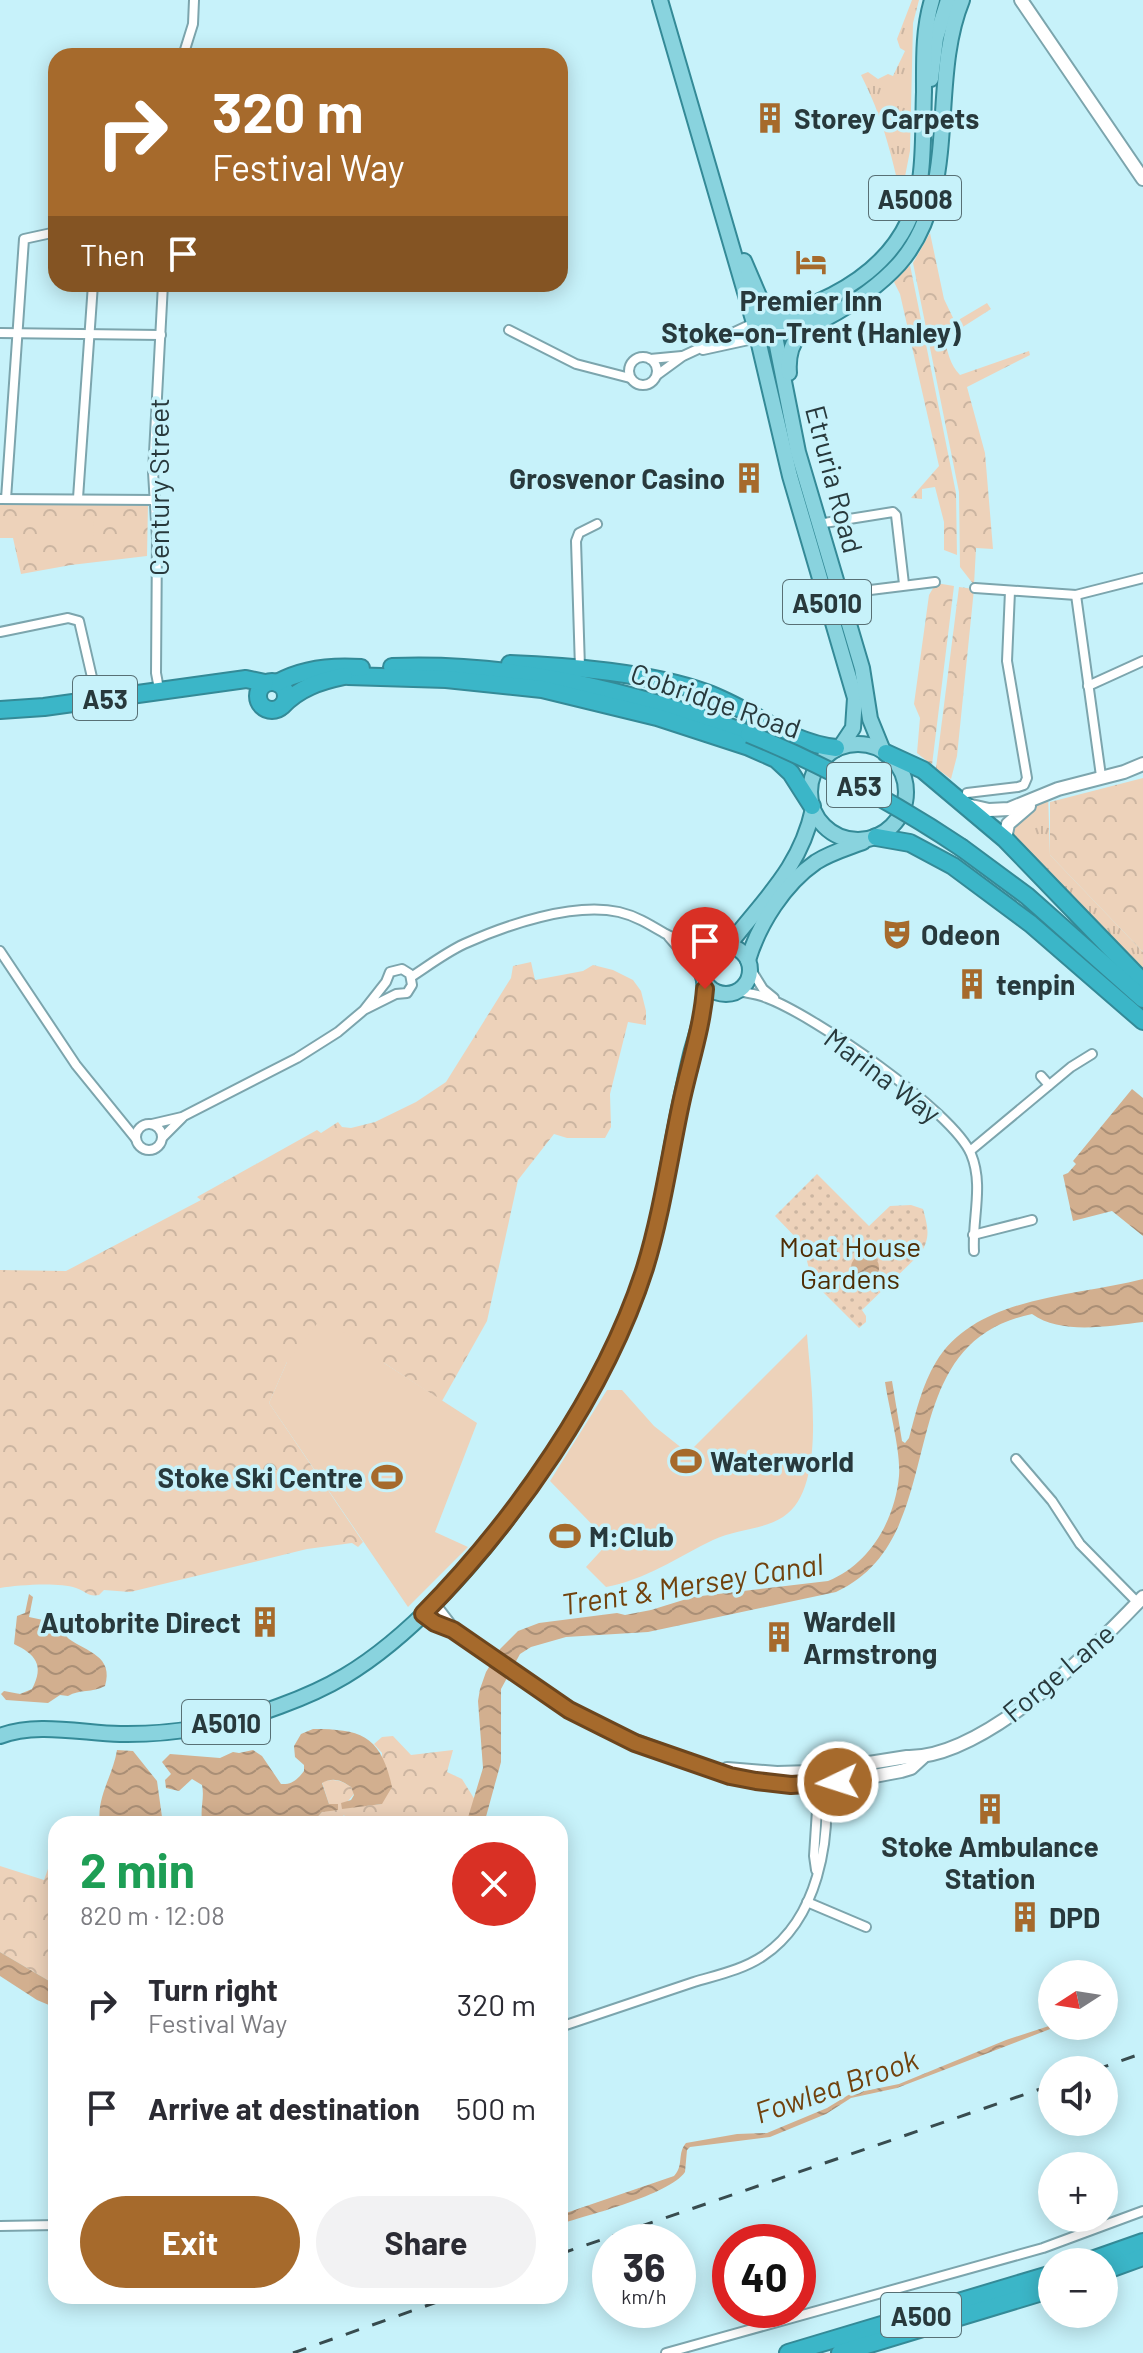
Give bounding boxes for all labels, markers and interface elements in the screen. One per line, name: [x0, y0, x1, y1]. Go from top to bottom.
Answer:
text: 320 m: [212, 77, 363, 144]
icon: right: [80, 80, 184, 184]
building icon: Storey Carpets: [753, 101, 787, 135]
place label: Storey Carpets: [794, 101, 979, 135]
text: Festival Way: [212, 145, 405, 188]
road number: A5008: [869, 176, 961, 220]
icon: arrive: [161, 232, 205, 276]
text: Then: [80, 236, 145, 272]
hotel icon: Premier Inn Stoke-on-Trent (Hanley): [794, 245, 828, 279]
place label: Premier Inn Stoke-on-Trent (Hanley): [661, 283, 961, 349]
street label: Century Street: [141, 398, 175, 576]
street label: Etruria Road: [799, 401, 871, 557]
place label: Grosvenor Casino: [509, 461, 725, 495]
building icon: Grosvenor Casino: [732, 461, 766, 495]
road number: A5010: [783, 580, 871, 624]
street label: Cobridge Road: [627, 655, 805, 745]
road number: A53: [73, 676, 137, 720]
road number: A53: [827, 763, 891, 807]
pin: [671, 907, 739, 989]
theatre icon: Odeon: [880, 917, 914, 951]
place label: Odeon: [921, 917, 1000, 951]
icon: arrive: [683, 919, 727, 963]
building icon: tenpin: [955, 967, 989, 1001]
place label: tenpin: [996, 967, 1075, 1001]
street label: Marina Way: [818, 1020, 948, 1130]
park label: Moat House Gardens: [779, 1229, 921, 1295]
sports icon: Waterworld: [669, 1444, 703, 1478]
place label: Waterworld: [710, 1444, 854, 1478]
place label: Stoke Ski Centre: [158, 1460, 363, 1494]
sports icon: Stoke Ski Centre: [370, 1460, 404, 1494]
sports icon: M:Club: [548, 1519, 582, 1553]
place label: M:Club: [589, 1519, 674, 1553]
water label: Trent & Mersey Canal: [558, 1544, 826, 1621]
place label: Wardell Armstrong: [803, 1604, 937, 1670]
place label: Autobrite Direct: [40, 1605, 241, 1639]
building icon: Autobrite Direct: [248, 1605, 282, 1639]
street label: Forge Lane: [995, 1615, 1121, 1729]
building icon: Wardell Armstrong: [762, 1620, 796, 1654]
road number: A5010: [182, 1700, 270, 1744]
position arrow: [796, 1740, 880, 1824]
building icon: Stoke Ambulance Station: [973, 1792, 1007, 1826]
place label: Stoke Ambulance Station: [881, 1829, 1099, 1895]
text: 2 min: [80, 1840, 195, 1898]
button: close: [452, 1842, 536, 1926]
text: 820 m · 12:08: [80, 1899, 225, 1930]
building icon: DPD: [1008, 1900, 1042, 1934]
place label: DPD: [1049, 1900, 1100, 1934]
north arrow: [1038, 1960, 1118, 2040]
map controls: [1038, 1960, 1118, 2328]
text: Turn right: [148, 1971, 278, 2007]
icon: right: [80, 1982, 124, 2026]
text: 320 m: [457, 1986, 536, 2022]
text: Festival Way: [148, 2007, 287, 2038]
water label: Fowlea Brook: [750, 2040, 923, 2130]
button: sound: [1038, 2056, 1118, 2136]
icon: arrive: [80, 2086, 124, 2130]
text: Arrive at destination: [148, 2090, 420, 2126]
text: 500 m: [456, 2090, 536, 2126]
button: +: [1038, 2152, 1118, 2232]
button: Exit: [80, 2196, 300, 2288]
button: Share: [316, 2196, 536, 2288]
speed limit sign: 40: [712, 2224, 816, 2328]
text: 36: [622, 2242, 666, 2290]
button: −: [1038, 2248, 1118, 2328]
text: km/h: [621, 2284, 667, 2308]
road number: A500: [881, 2293, 961, 2337]

